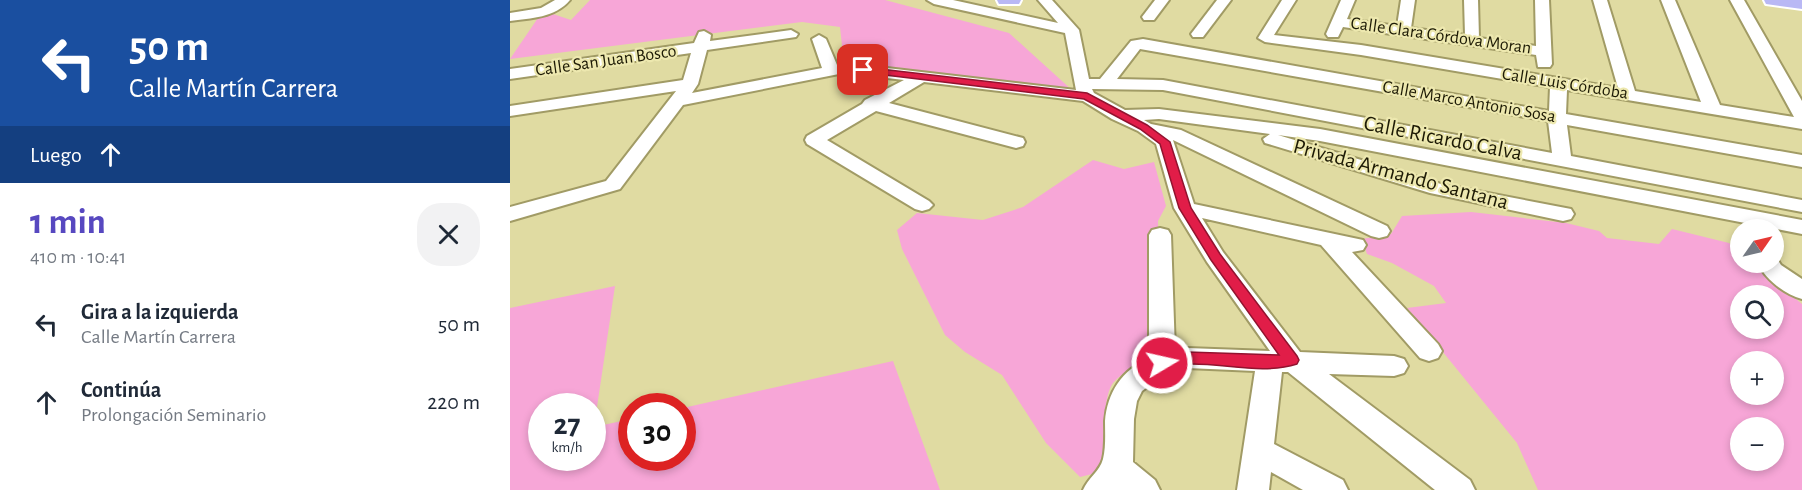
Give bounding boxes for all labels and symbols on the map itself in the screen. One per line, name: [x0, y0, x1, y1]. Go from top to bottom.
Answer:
street label: Calle Clara Córdova Moran: [1350, 14, 1532, 58]
street label: Calle San Juan Bosco: [534, 42, 678, 80]
pin: [837, 44, 888, 95]
street label: Calle Luis Córdoba: [1501, 65, 1629, 103]
street label: Calle Marco Antonio Sosa: [1381, 78, 1557, 126]
street label: Calle Ricardo Calva: [1362, 112, 1524, 164]
street label: Privada Armando Santana: [1291, 135, 1511, 213]
north arrow: [1730, 219, 1784, 273]
position arrow: [1130, 331, 1194, 395]
speed limit sign: 30: [618, 393, 696, 471]

